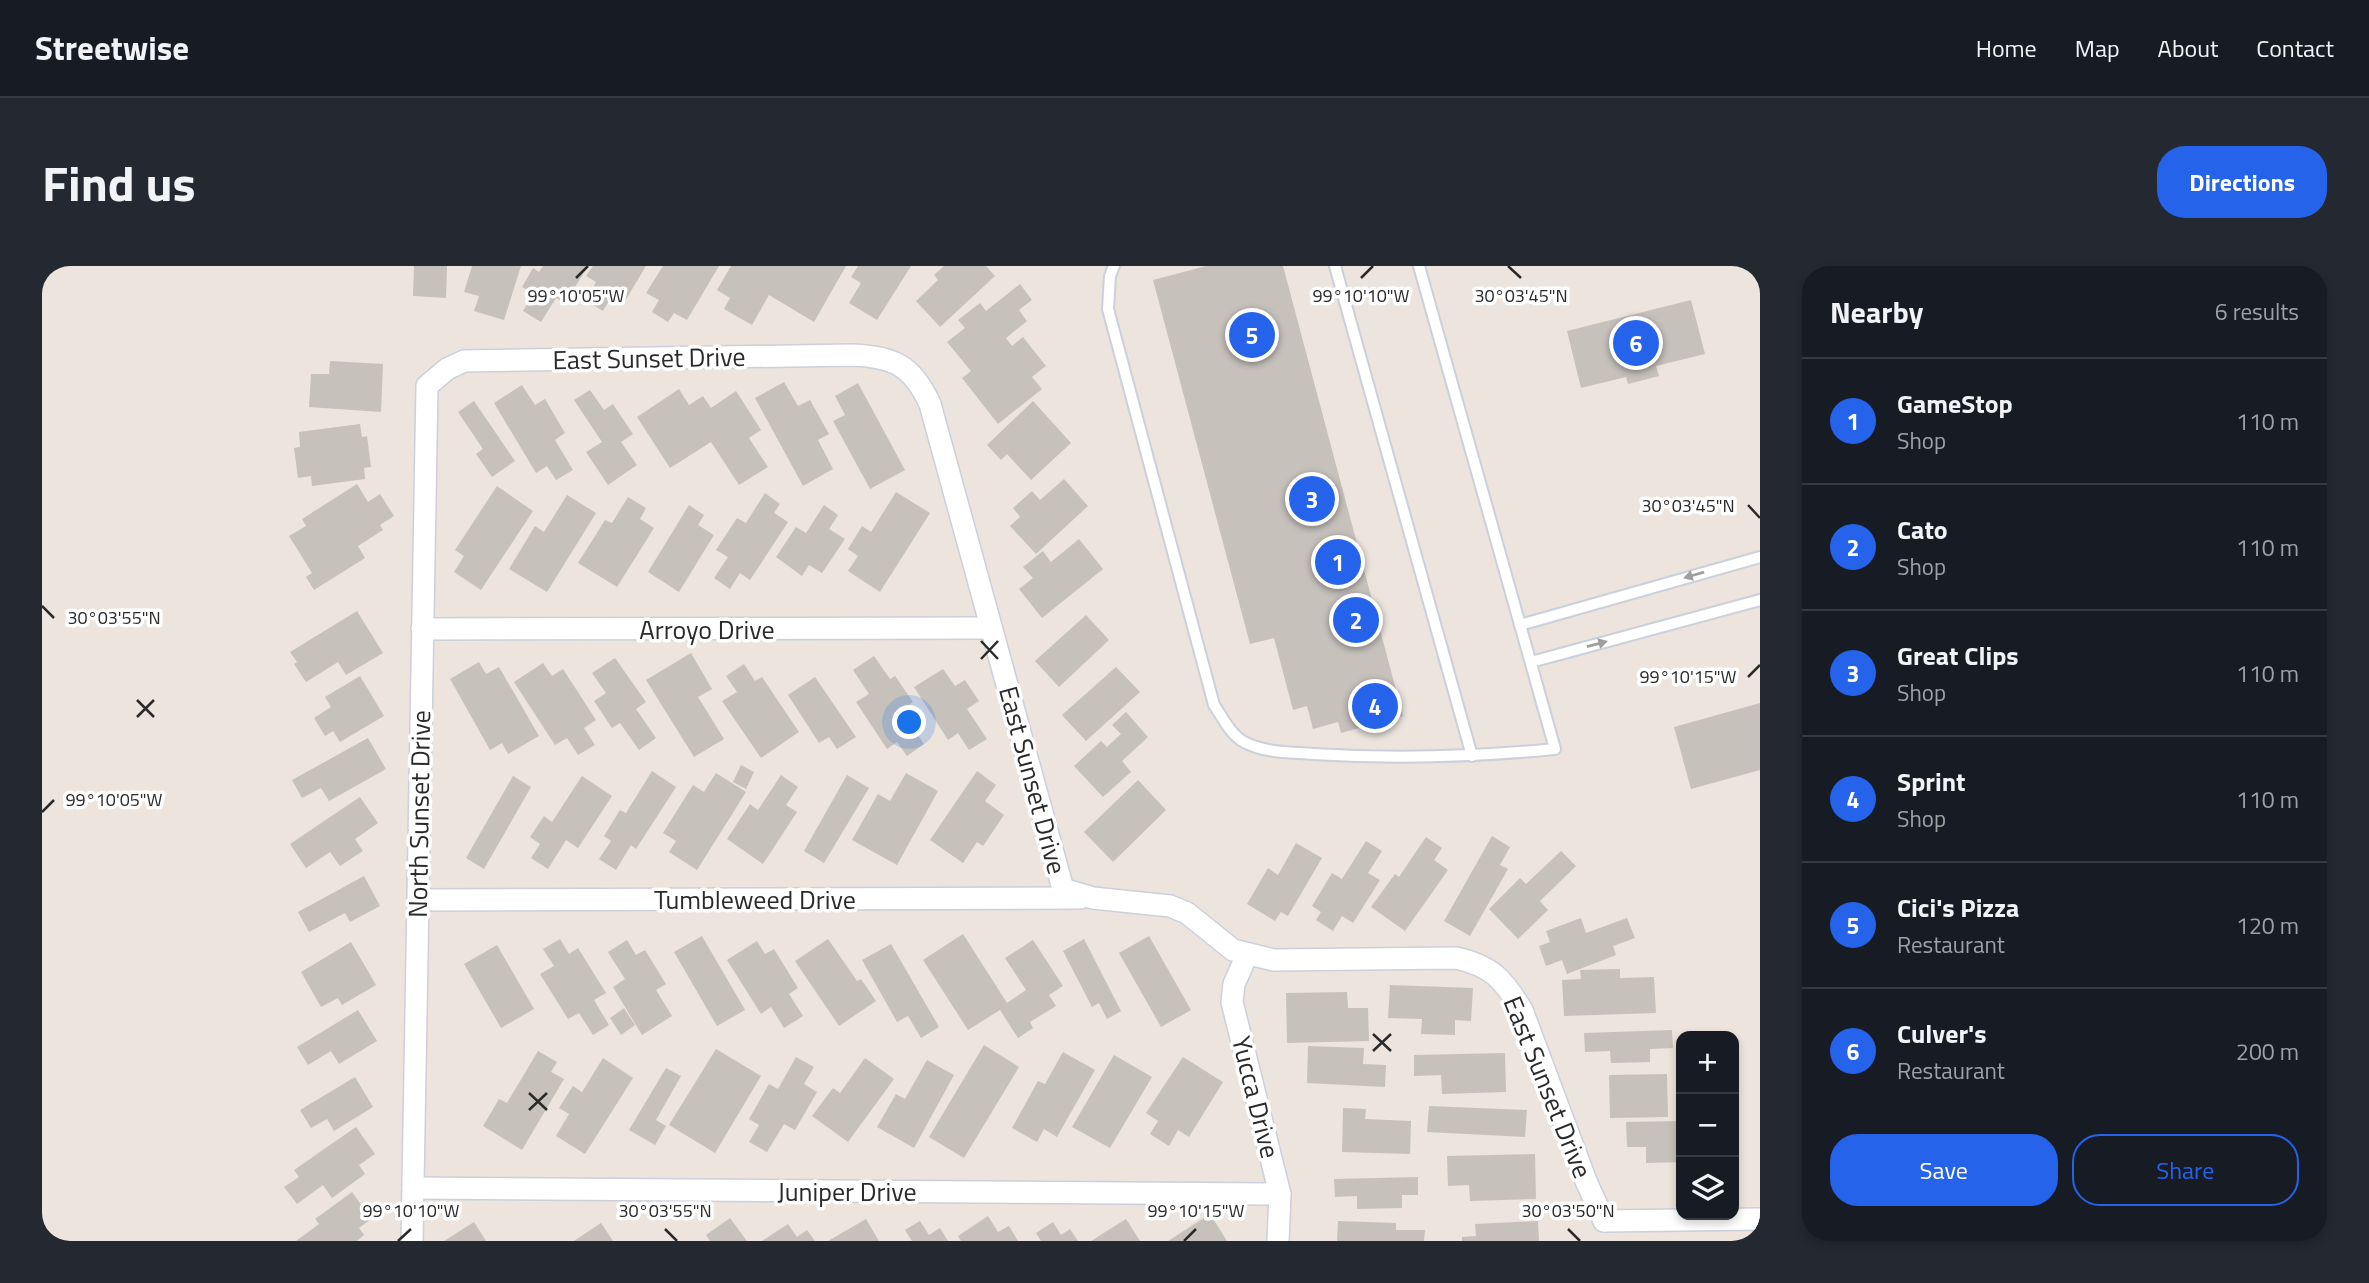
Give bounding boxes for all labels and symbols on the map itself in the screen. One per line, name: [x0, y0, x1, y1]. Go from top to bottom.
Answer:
text: 99°10'05"W: [528, 282, 625, 309]
text: 99°10'10"W: [1313, 282, 1410, 309]
text: 30°03'45"N: [1474, 282, 1568, 309]
pin: 5: [1229, 309, 1275, 361]
pin: 6: [1613, 317, 1659, 369]
street label: East Sunset Drive: [552, 337, 746, 379]
pin: 3: [1289, 473, 1335, 525]
text: 30°03'45"N: [1641, 492, 1735, 519]
pin: 1: [1315, 536, 1361, 588]
one-way arrow: [1684, 571, 1705, 581]
pin: 2: [1333, 594, 1379, 646]
text: 30°03'55"N: [67, 604, 161, 631]
street label: Arroyo Drive: [639, 610, 775, 649]
one-way arrow: [1586, 639, 1607, 649]
text: 99°10'15"W: [1640, 663, 1737, 690]
pin: 4: [1352, 680, 1398, 732]
street label: East Sunset Drive: [989, 682, 1077, 878]
your location: [892, 705, 926, 739]
street label: North Sunset Drive: [398, 710, 440, 918]
text: 99°10'05"W: [66, 786, 163, 813]
street label: Tumbleweed Drive: [654, 880, 856, 919]
street label: East Sunset Drive: [1494, 990, 1602, 1184]
street label: Yucca Drive: [1222, 1032, 1290, 1162]
street label: Juniper Drive: [777, 1172, 917, 1211]
text: 99°10'10"W: [363, 1197, 460, 1224]
text: 30°03'55"N: [618, 1197, 712, 1224]
text: 99°10'15"W: [1148, 1197, 1245, 1224]
text: 30°03'50"N: [1521, 1197, 1615, 1224]

